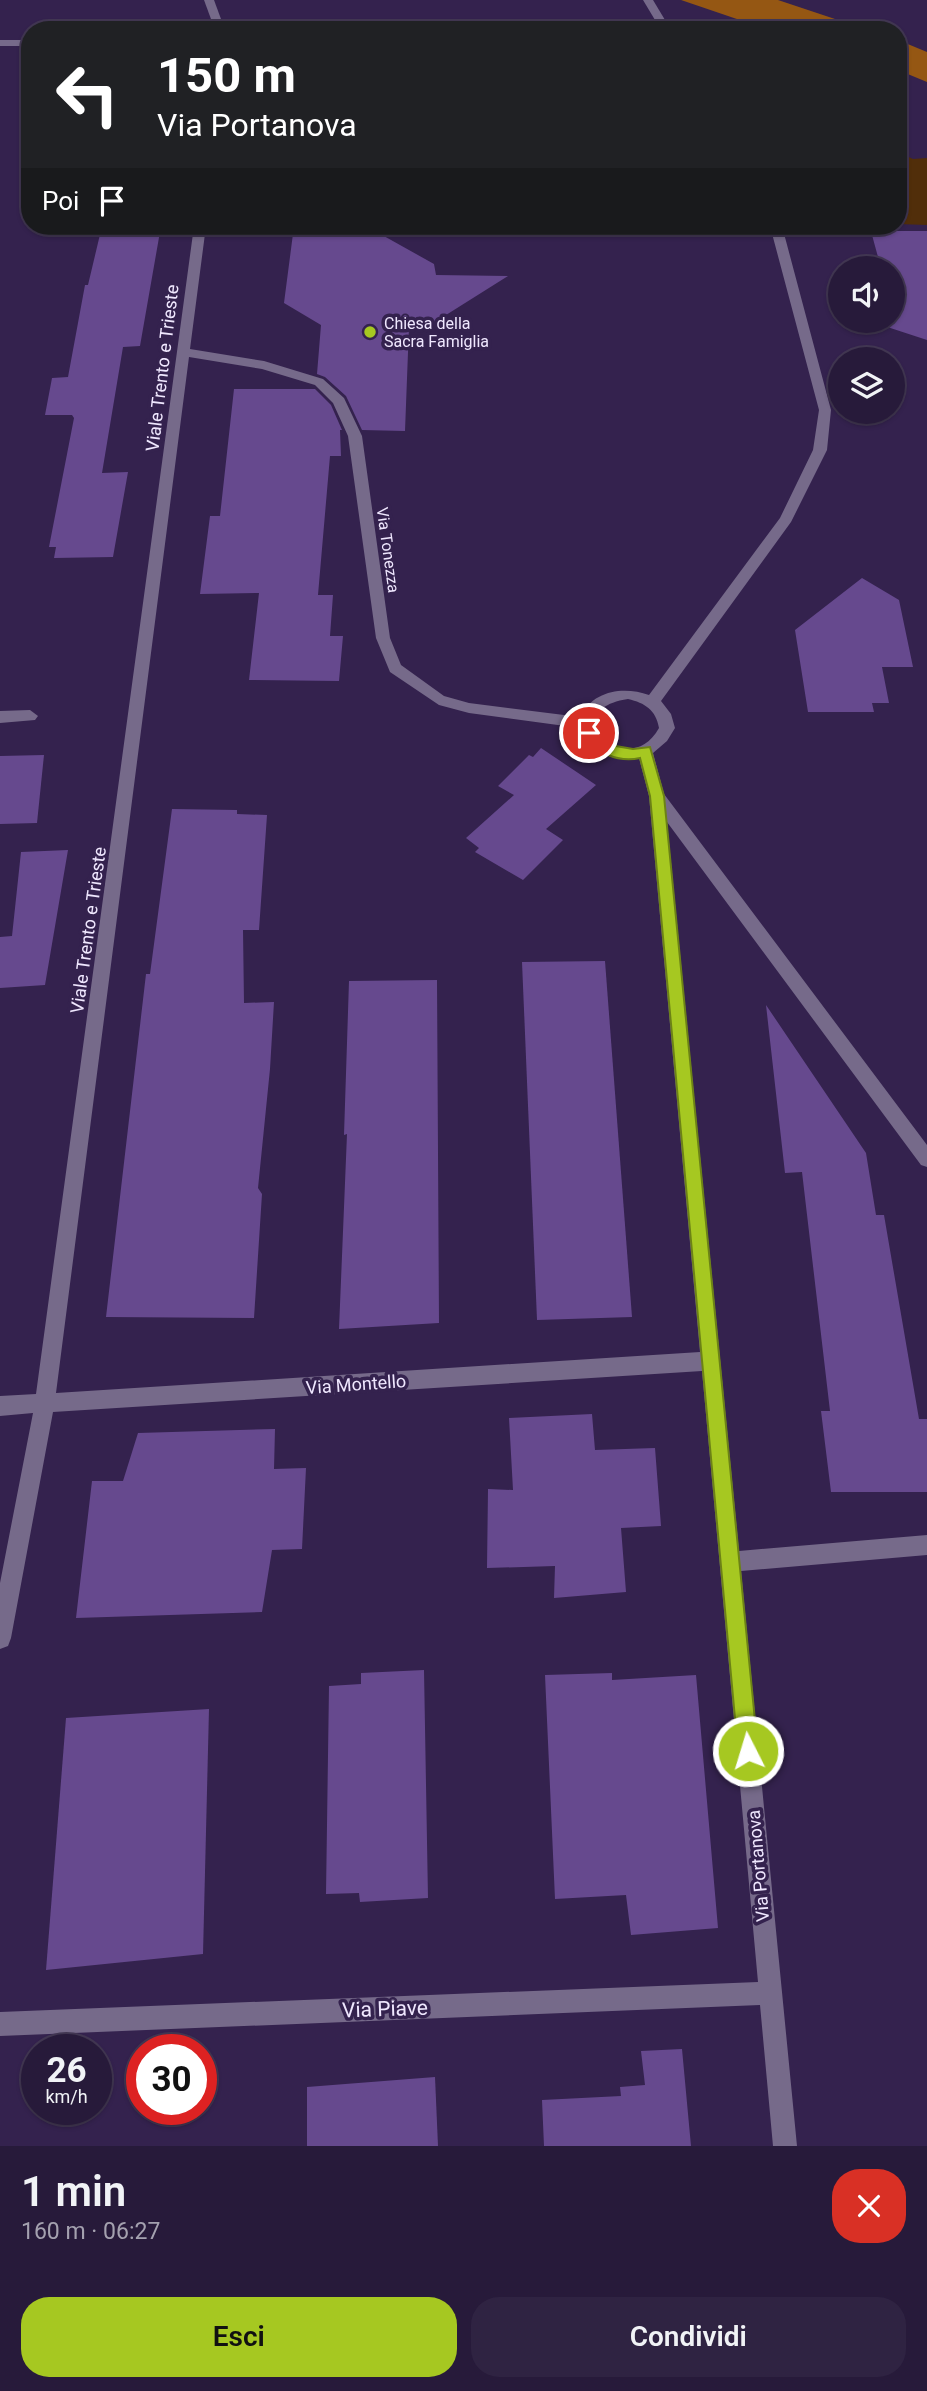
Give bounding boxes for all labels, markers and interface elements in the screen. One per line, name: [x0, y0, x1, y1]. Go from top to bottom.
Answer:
text: 150 m: [157, 47, 296, 104]
icon: left: [42, 49, 133, 140]
text: Via Portanova: [157, 106, 357, 144]
icon: arrive: [93, 182, 131, 220]
text: Poi: [42, 186, 79, 216]
map controls: [828, 256, 905, 424]
button: sound: [828, 256, 905, 333]
street label: Viale Trento e Trieste: [141, 283, 183, 453]
place label: Chiesa della Sacra Famiglia: [384, 314, 489, 351]
marker: Chiesa della Sacra Famiglia: [362, 324, 378, 340]
button: layers: [828, 347, 905, 424]
street label: Via Tonezza: [373, 506, 403, 594]
pin: [559, 703, 619, 763]
icon: arrive: [570, 714, 608, 752]
street label: Viale Trento e Trieste: [66, 845, 110, 1015]
street label: Via Montello: [305, 1370, 407, 1398]
position arrow: [711, 1714, 785, 1788]
street label: Via Portanova: [743, 1809, 773, 1923]
street label: Via Piave: [342, 1996, 428, 2022]
speed limit sign: 30: [126, 2034, 217, 2125]
text: 26: [46, 2050, 87, 2091]
text: km/h: [45, 2086, 88, 2107]
text: 1 min: [21, 2167, 126, 2216]
button: close: [832, 2169, 906, 2243]
text: 160 m · 06:27: [21, 2218, 160, 2245]
button: Esci: [21, 2297, 457, 2377]
button: Condividi: [471, 2297, 906, 2377]

